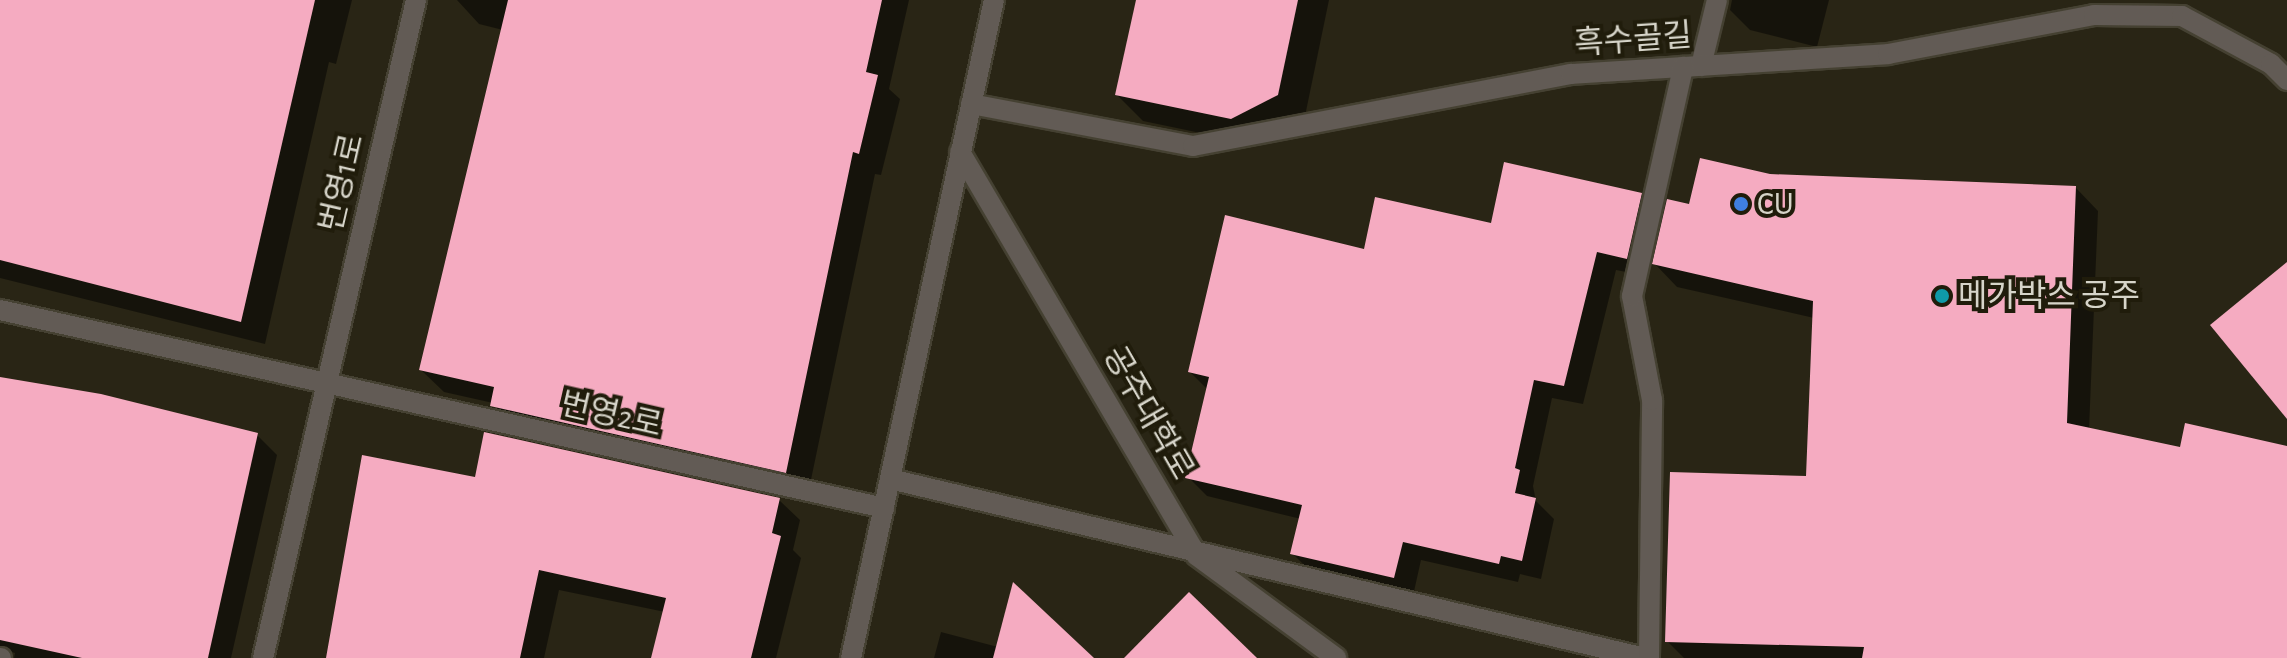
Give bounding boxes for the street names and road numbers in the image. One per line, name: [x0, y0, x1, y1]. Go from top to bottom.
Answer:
street label: 흑수골길: [1573, 17, 1693, 63]
street label: 번영1로: [312, 130, 372, 236]
street label: 공주대학로: [1095, 340, 1201, 486]
street label: 번영2로: [557, 385, 665, 445]

